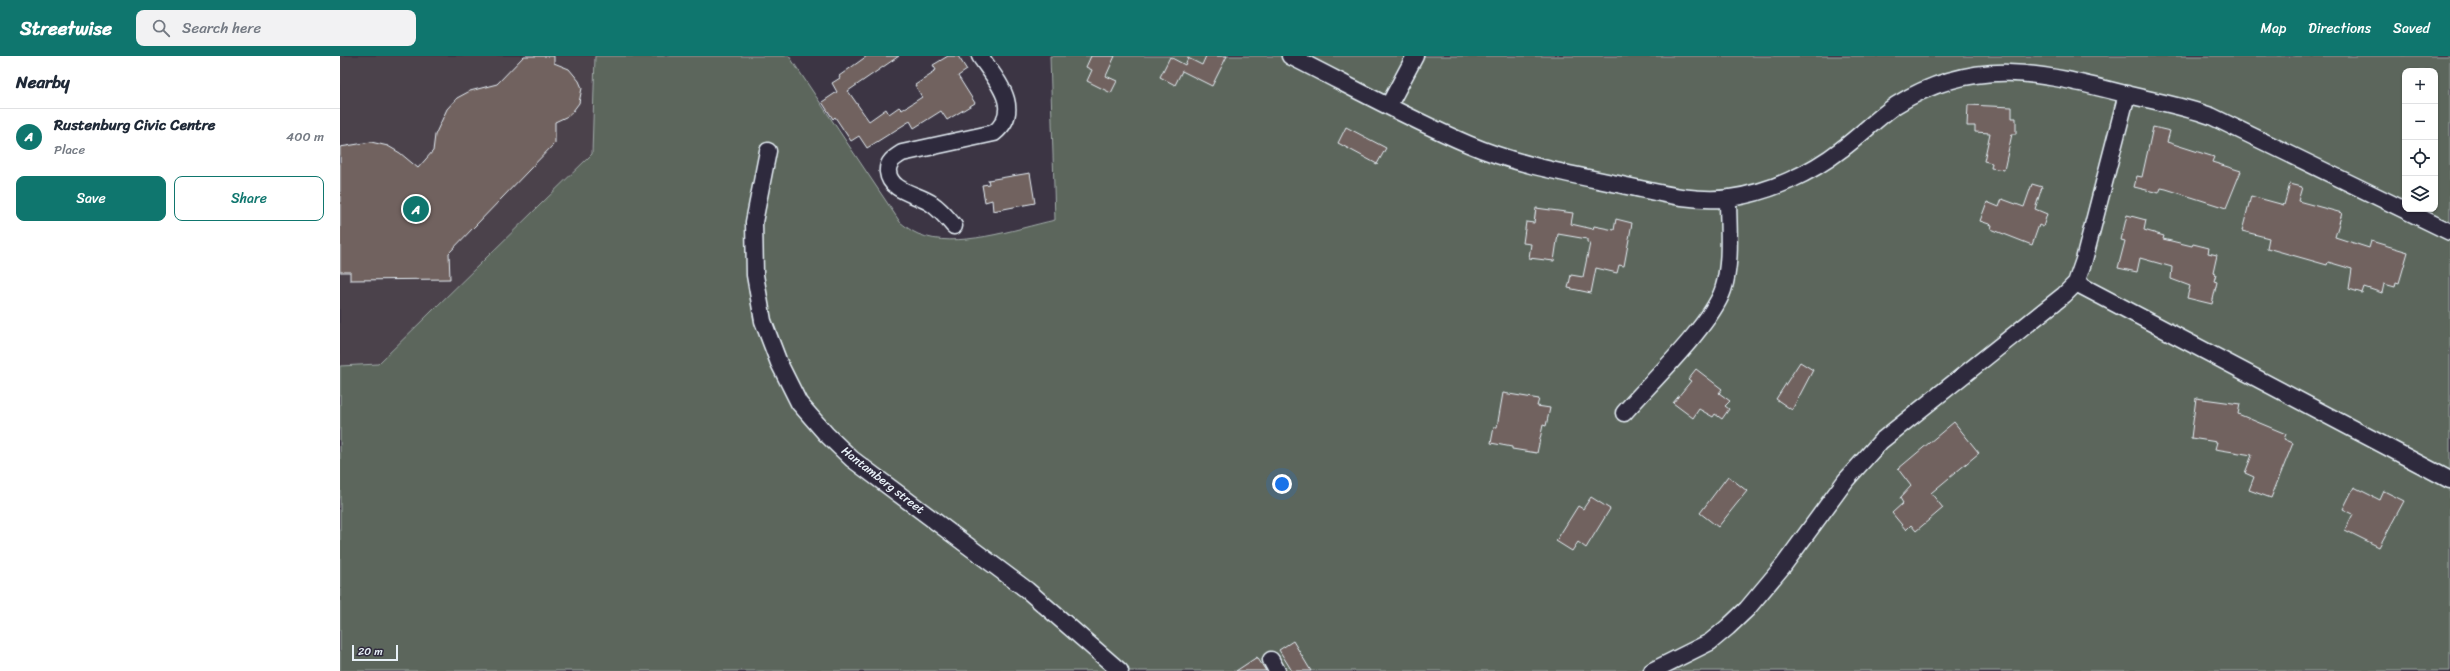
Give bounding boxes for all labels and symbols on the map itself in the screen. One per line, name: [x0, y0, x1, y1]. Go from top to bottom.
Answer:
pin: A: [403, 194, 429, 224]
street label: Hantamberg street: [836, 440, 930, 520]
your location: [1272, 474, 1292, 494]
scale bar: [352, 643, 398, 662]

